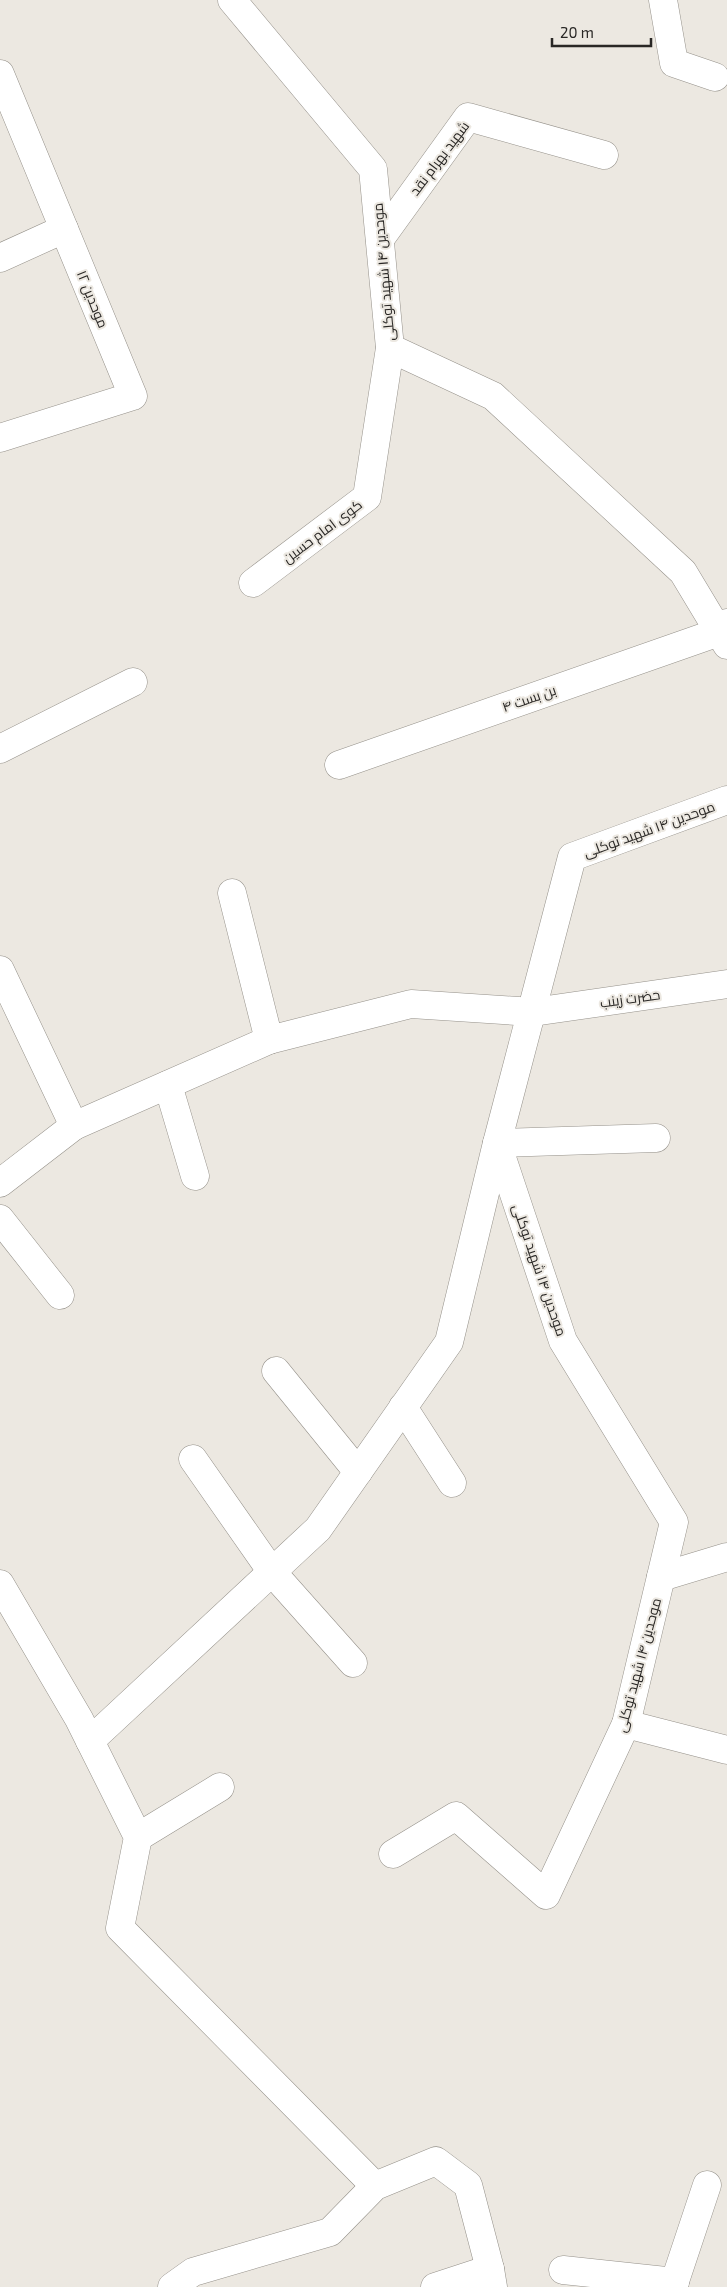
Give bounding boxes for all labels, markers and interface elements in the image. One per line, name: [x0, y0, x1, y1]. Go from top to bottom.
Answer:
scale bar: [552, 15, 651, 47]
text: 20 m: [560, 23, 594, 41]
street label: شهید بهرام نقد: [406, 118, 474, 200]
street label: موحدین ۱۴ شهید توکلی: [368, 202, 398, 342]
street label: موحدین ۱۲: [74, 268, 112, 330]
street label: کوی امام حسین: [279, 496, 366, 568]
street label: بن بست ۴: [500, 681, 558, 715]
street label: موحدین ۱۴ شهید توکلی: [581, 797, 717, 861]
street label: حضرت زینب: [599, 985, 661, 1011]
street label: موحدین ۱۴ شهید توکلی: [509, 1202, 571, 1338]
street label: موحدین ۱۴ شهید توکلی: [612, 1596, 664, 1734]

